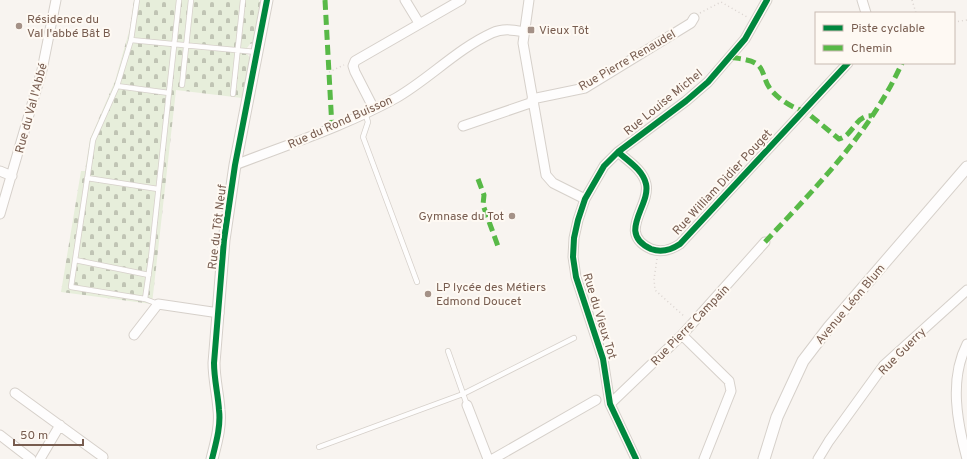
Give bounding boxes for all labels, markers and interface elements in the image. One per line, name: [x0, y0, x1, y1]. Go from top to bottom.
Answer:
place label: Résidence du Val l'abbé Bât B: [27, 12, 111, 42]
legend: [815, 12, 955, 64]
marker: Résidence du Val l'abbé Bât B: [14, 21, 24, 31]
text: Piste cyclable: [851, 21, 925, 37]
place label: Vieux Tôt: [539, 23, 589, 39]
marker: Vieux Tôt: [526, 25, 536, 35]
street label: Rue Pierre Renaudel: [576, 27, 679, 95]
text: Chemin: [851, 41, 892, 57]
street label: Rue du Val l'Abbé: [12, 61, 52, 155]
street label: Rue Louise Michel: [621, 66, 706, 140]
street label: Rue du Rond Buisson: [285, 93, 395, 153]
street label: Rue William Didier Pouget: [669, 126, 776, 239]
street label: Rue du Tôt Neuf: [205, 184, 231, 271]
place label: Gymnase du Tot: [418, 209, 504, 225]
marker: Gymnase du Tot: [507, 211, 517, 221]
street label: Avenue Léon Blum: [812, 261, 889, 348]
street label: Rue du Vieux Tot: [578, 271, 620, 361]
place label: LP lycée des Métiers Edmond Doucet: [436, 280, 546, 310]
street label: Rue Pierre Campain: [648, 282, 734, 370]
marker: LP lycée des Métiers Edmond Doucet: [423, 289, 433, 299]
street label: Rue Guerry: [875, 324, 930, 379]
scale bar: [14, 421, 83, 447]
text: 50 m: [20, 428, 48, 444]

